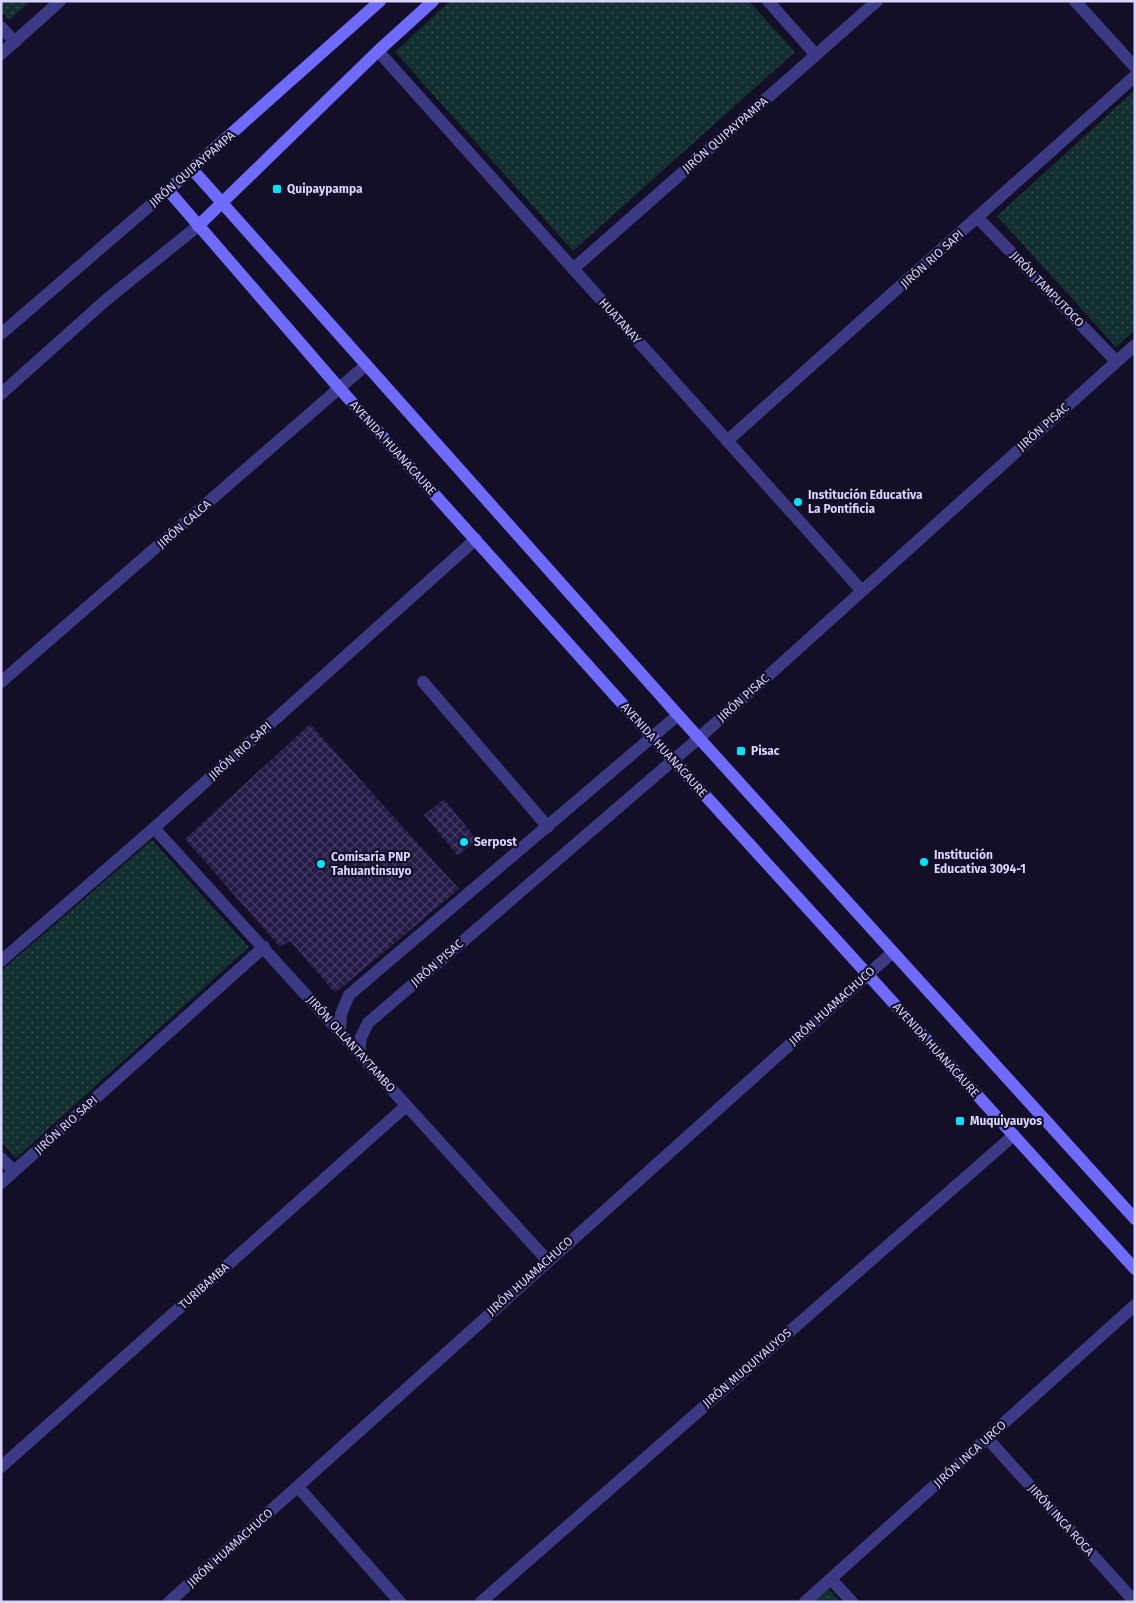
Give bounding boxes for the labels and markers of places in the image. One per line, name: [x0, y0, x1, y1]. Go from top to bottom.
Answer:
place label: Quipaypampa: [287, 182, 363, 196]
marker: Quipaypampa: [271, 183, 283, 195]
place label: Institución Educativa La Pontificia: [808, 488, 923, 516]
marker: Institución Educativa La Pontificia: [792, 496, 804, 508]
place label: Pisac: [751, 744, 780, 758]
marker: Pisac: [735, 745, 747, 757]
place label: Serpost: [474, 835, 517, 849]
marker: Serpost: [458, 836, 470, 848]
place label: Institución Educativa 3094-1: [934, 848, 1026, 876]
place label: Comisaría PNP Tahuantinsuyo: [331, 850, 411, 878]
marker: Institución Educativa 3094-1: [918, 856, 930, 868]
marker: Comisaría PNP Tahuantinsuyo: [315, 858, 327, 870]
place label: Muquiyauyos: [970, 1114, 1042, 1128]
marker: Muquiyauyos: [954, 1115, 966, 1127]

